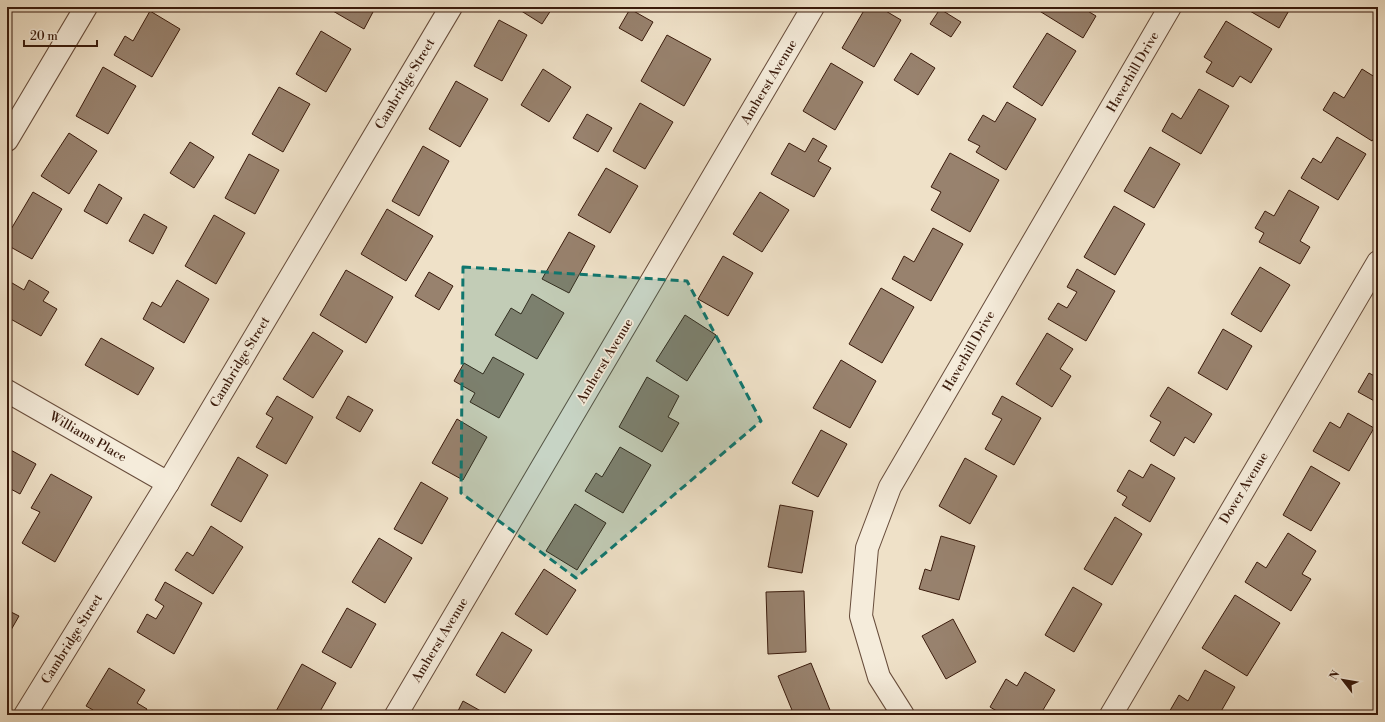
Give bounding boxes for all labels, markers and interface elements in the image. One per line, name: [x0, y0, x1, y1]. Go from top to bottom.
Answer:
scale bar: [24, 22, 97, 48]
street label: Haverhill Drive: [1103, 28, 1163, 115]
text: 20 m: [30, 29, 58, 44]
street label: Cambridge Street: [372, 35, 439, 132]
street label: Amherst Avenue: [737, 36, 801, 128]
street label: Haverhill Drive: [939, 307, 999, 394]
street label: Cambridge Street: [207, 313, 274, 410]
street label: Amherst Avenue: [573, 315, 637, 407]
street label: Williams Place: [46, 408, 130, 466]
street label: Dover Avenue: [1216, 449, 1272, 527]
street label: Cambridge Street: [38, 591, 106, 687]
street label: Amherst Avenue: [408, 594, 472, 686]
north arrow: [1323, 660, 1363, 700]
text: N: [1327, 668, 1344, 683]

